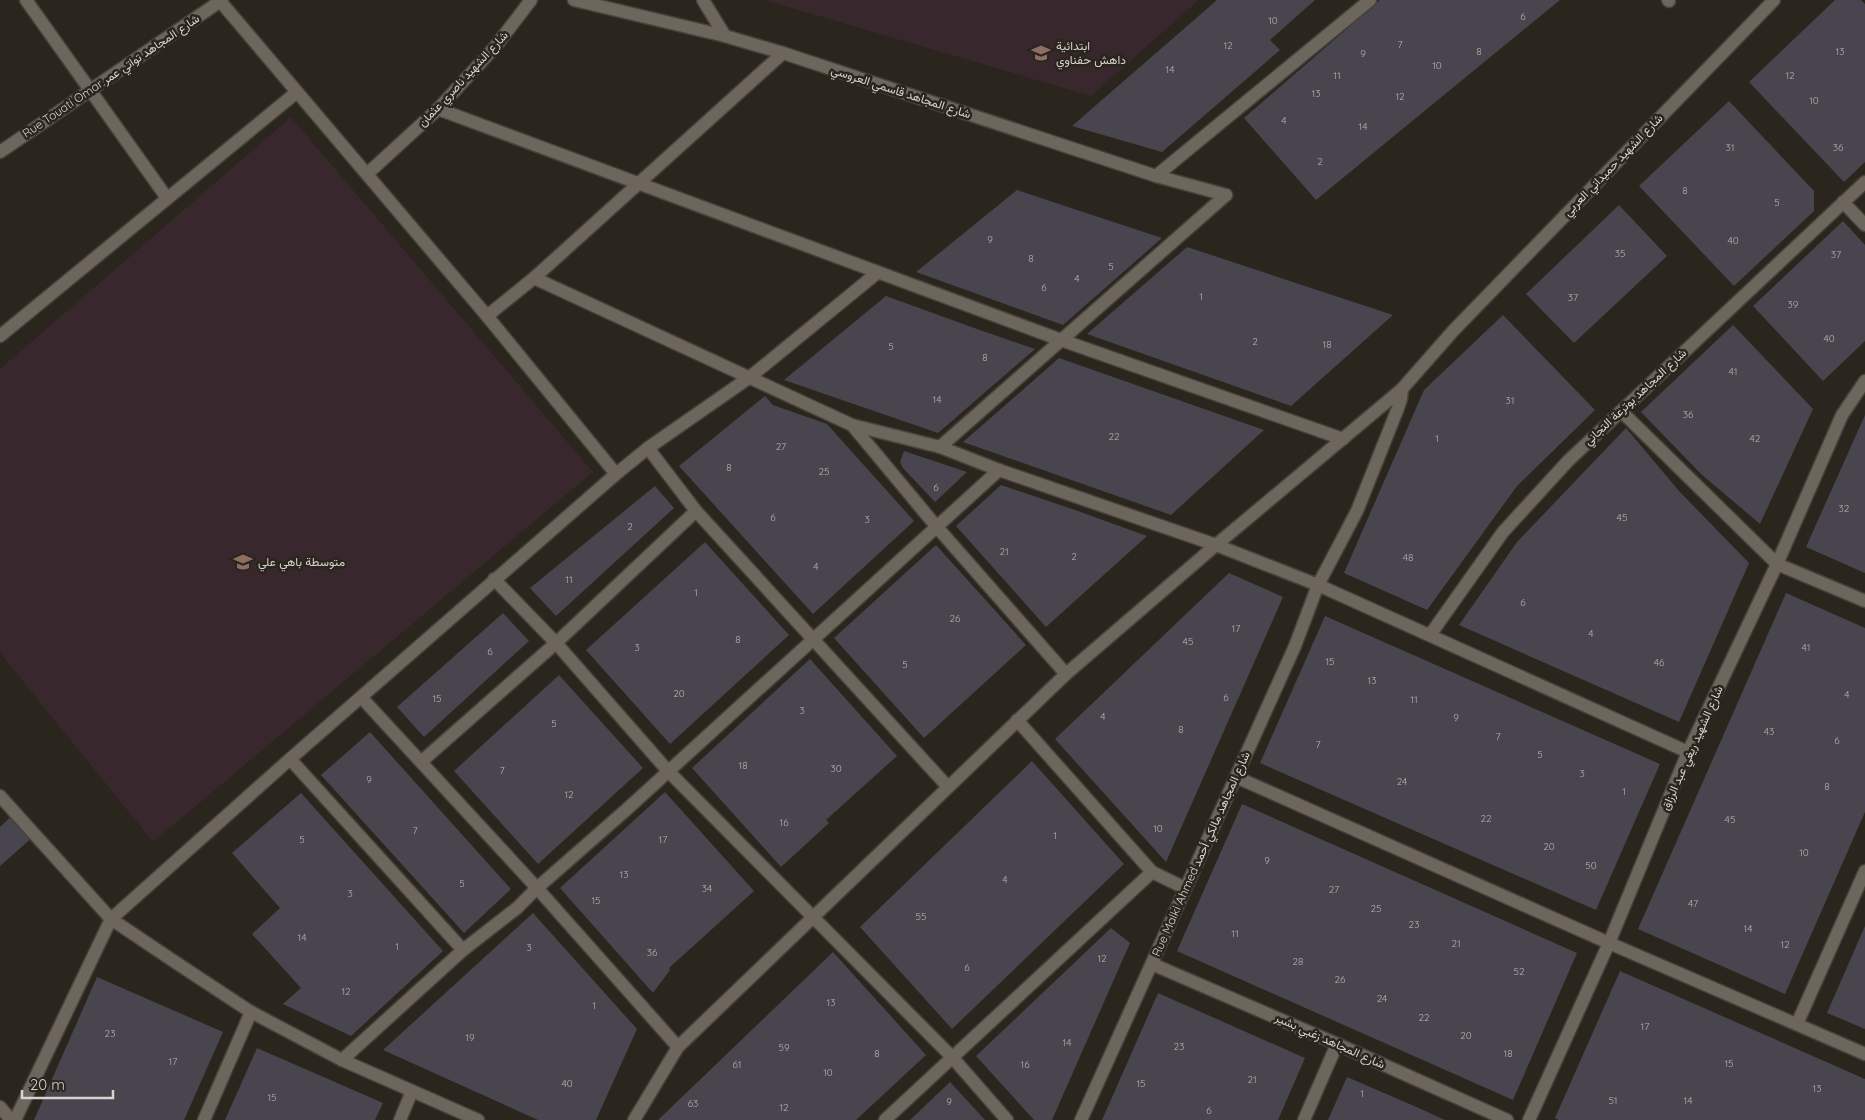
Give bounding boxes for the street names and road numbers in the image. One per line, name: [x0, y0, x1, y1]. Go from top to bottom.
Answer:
street label: Rue Touati Omar,شارع المجاهد تواتي عمر: [19, 11, 204, 143]
street label: شارع الشهيد ناصري عثمان: [414, 28, 513, 132]
street label: شارع المجاهد قاسمي العروسي: [828, 62, 973, 124]
street label: شارع الشهيد حميداني العربي: [1560, 110, 1668, 221]
street label: شارع المجاهد بوترعة التجاني: [1580, 345, 1691, 450]
street label: شارع الشهيد ريغي عبد الرزاق: [1657, 683, 1729, 814]
street label: Rue Malki Ahmed,شارع المجاهد مالكي أحمد: [1148, 749, 1255, 960]
street label: شارع المجاهد زغبي بشير: [1271, 1009, 1387, 1074]

